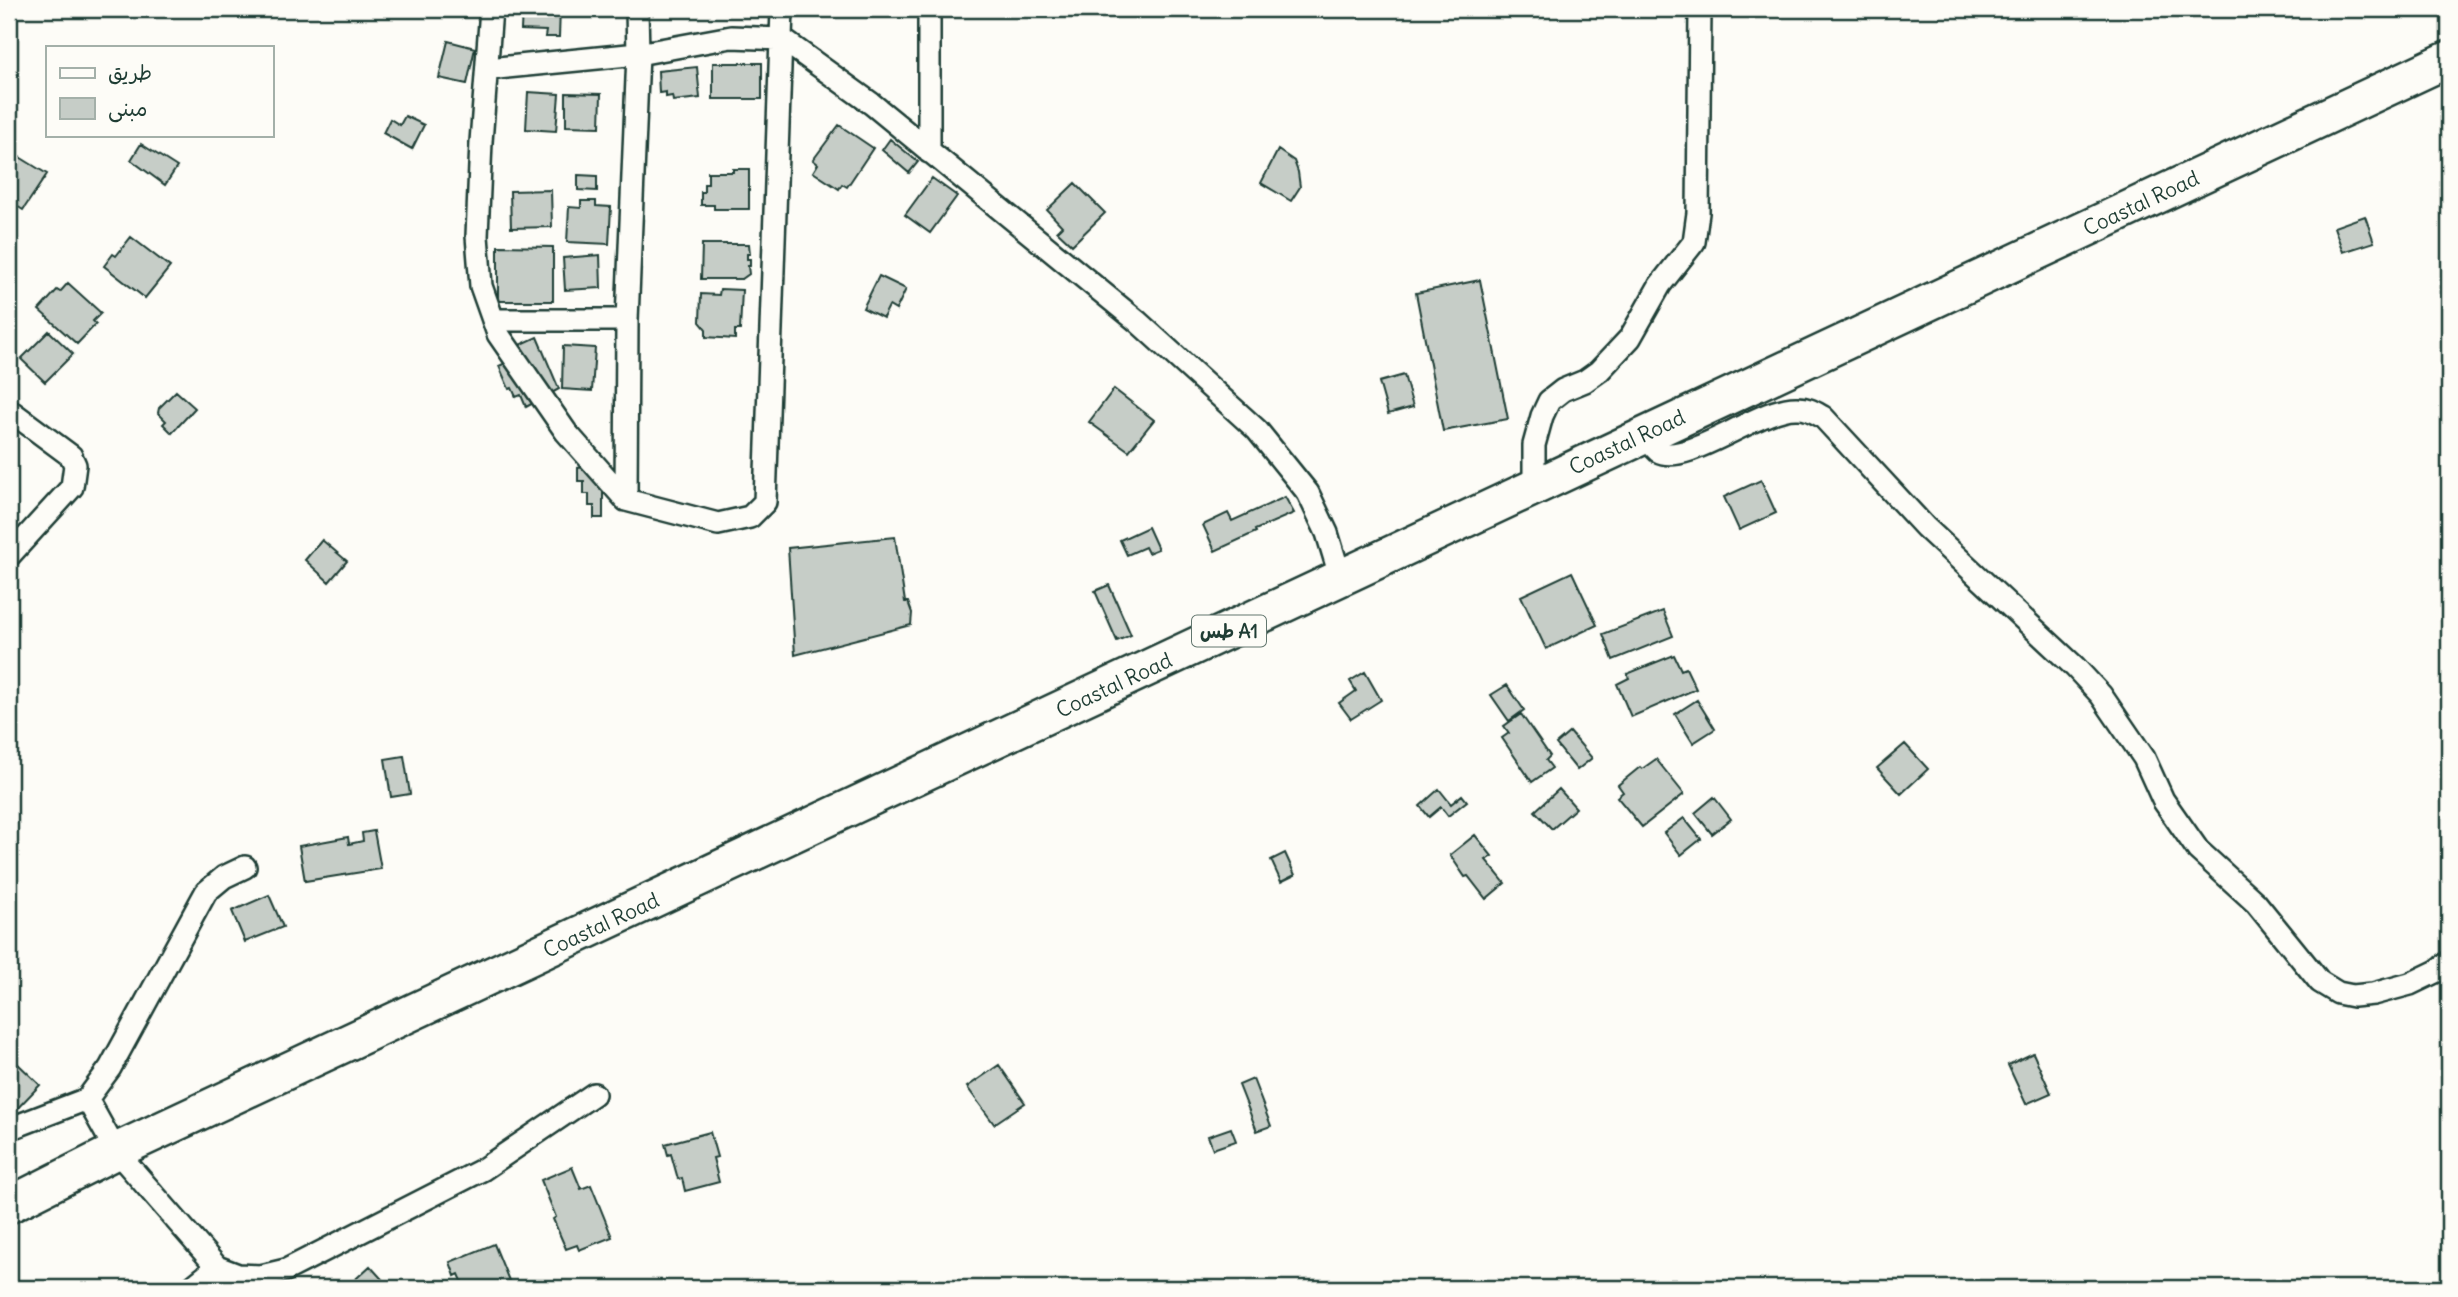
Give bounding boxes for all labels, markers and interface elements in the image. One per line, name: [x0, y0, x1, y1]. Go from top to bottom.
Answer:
legend: [46, 46, 273, 136]
text: طريق: [108, 59, 152, 86]
text: مبنى: [108, 95, 147, 123]
street label: Coastal Road: [2079, 164, 2203, 242]
street label: Coastal Road: [1565, 403, 1689, 481]
road number: طس A1: [1192, 616, 1266, 646]
street label: Coastal Road: [1052, 646, 1176, 724]
street label: Coastal Road: [539, 886, 663, 964]

